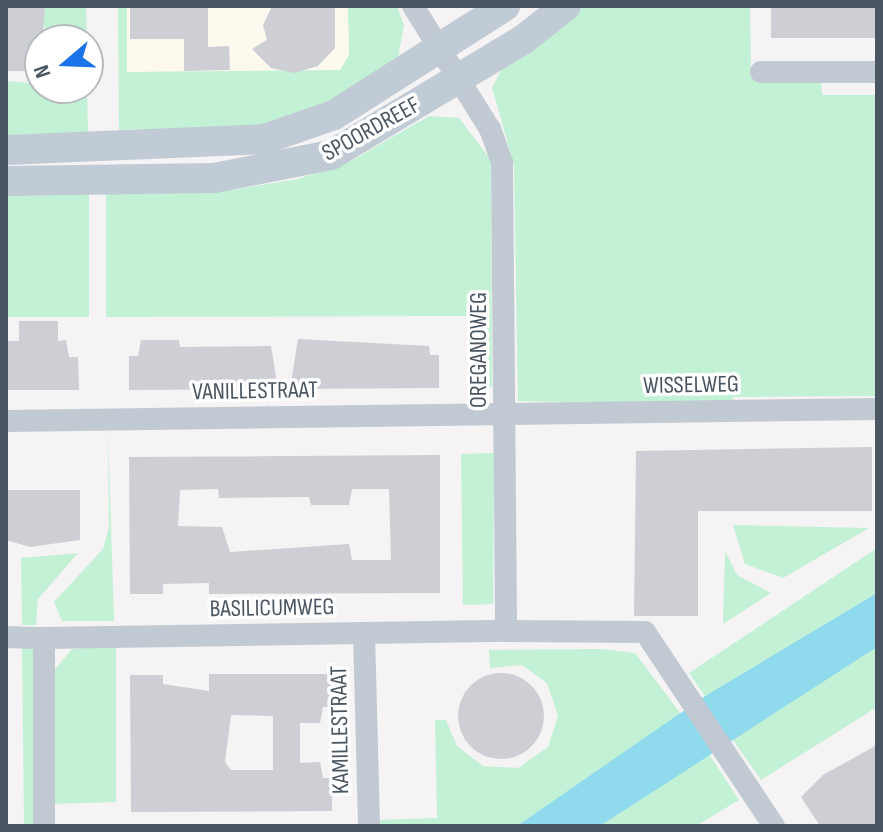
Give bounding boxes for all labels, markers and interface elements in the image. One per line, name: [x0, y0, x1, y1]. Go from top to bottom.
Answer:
north arrow: [24, 24, 104, 104]
text: N: [28, 61, 57, 81]
street label: SPOORDREEF: [317, 90, 425, 168]
street label: OREGANOWEG: [465, 292, 493, 408]
street label: WISSELWEG: [643, 370, 739, 400]
street label: VANILLESTRAAT: [192, 376, 318, 406]
street label: BASILICUMWEG: [209, 593, 335, 623]
street label: KAMILLESTRAAT: [324, 666, 356, 794]

